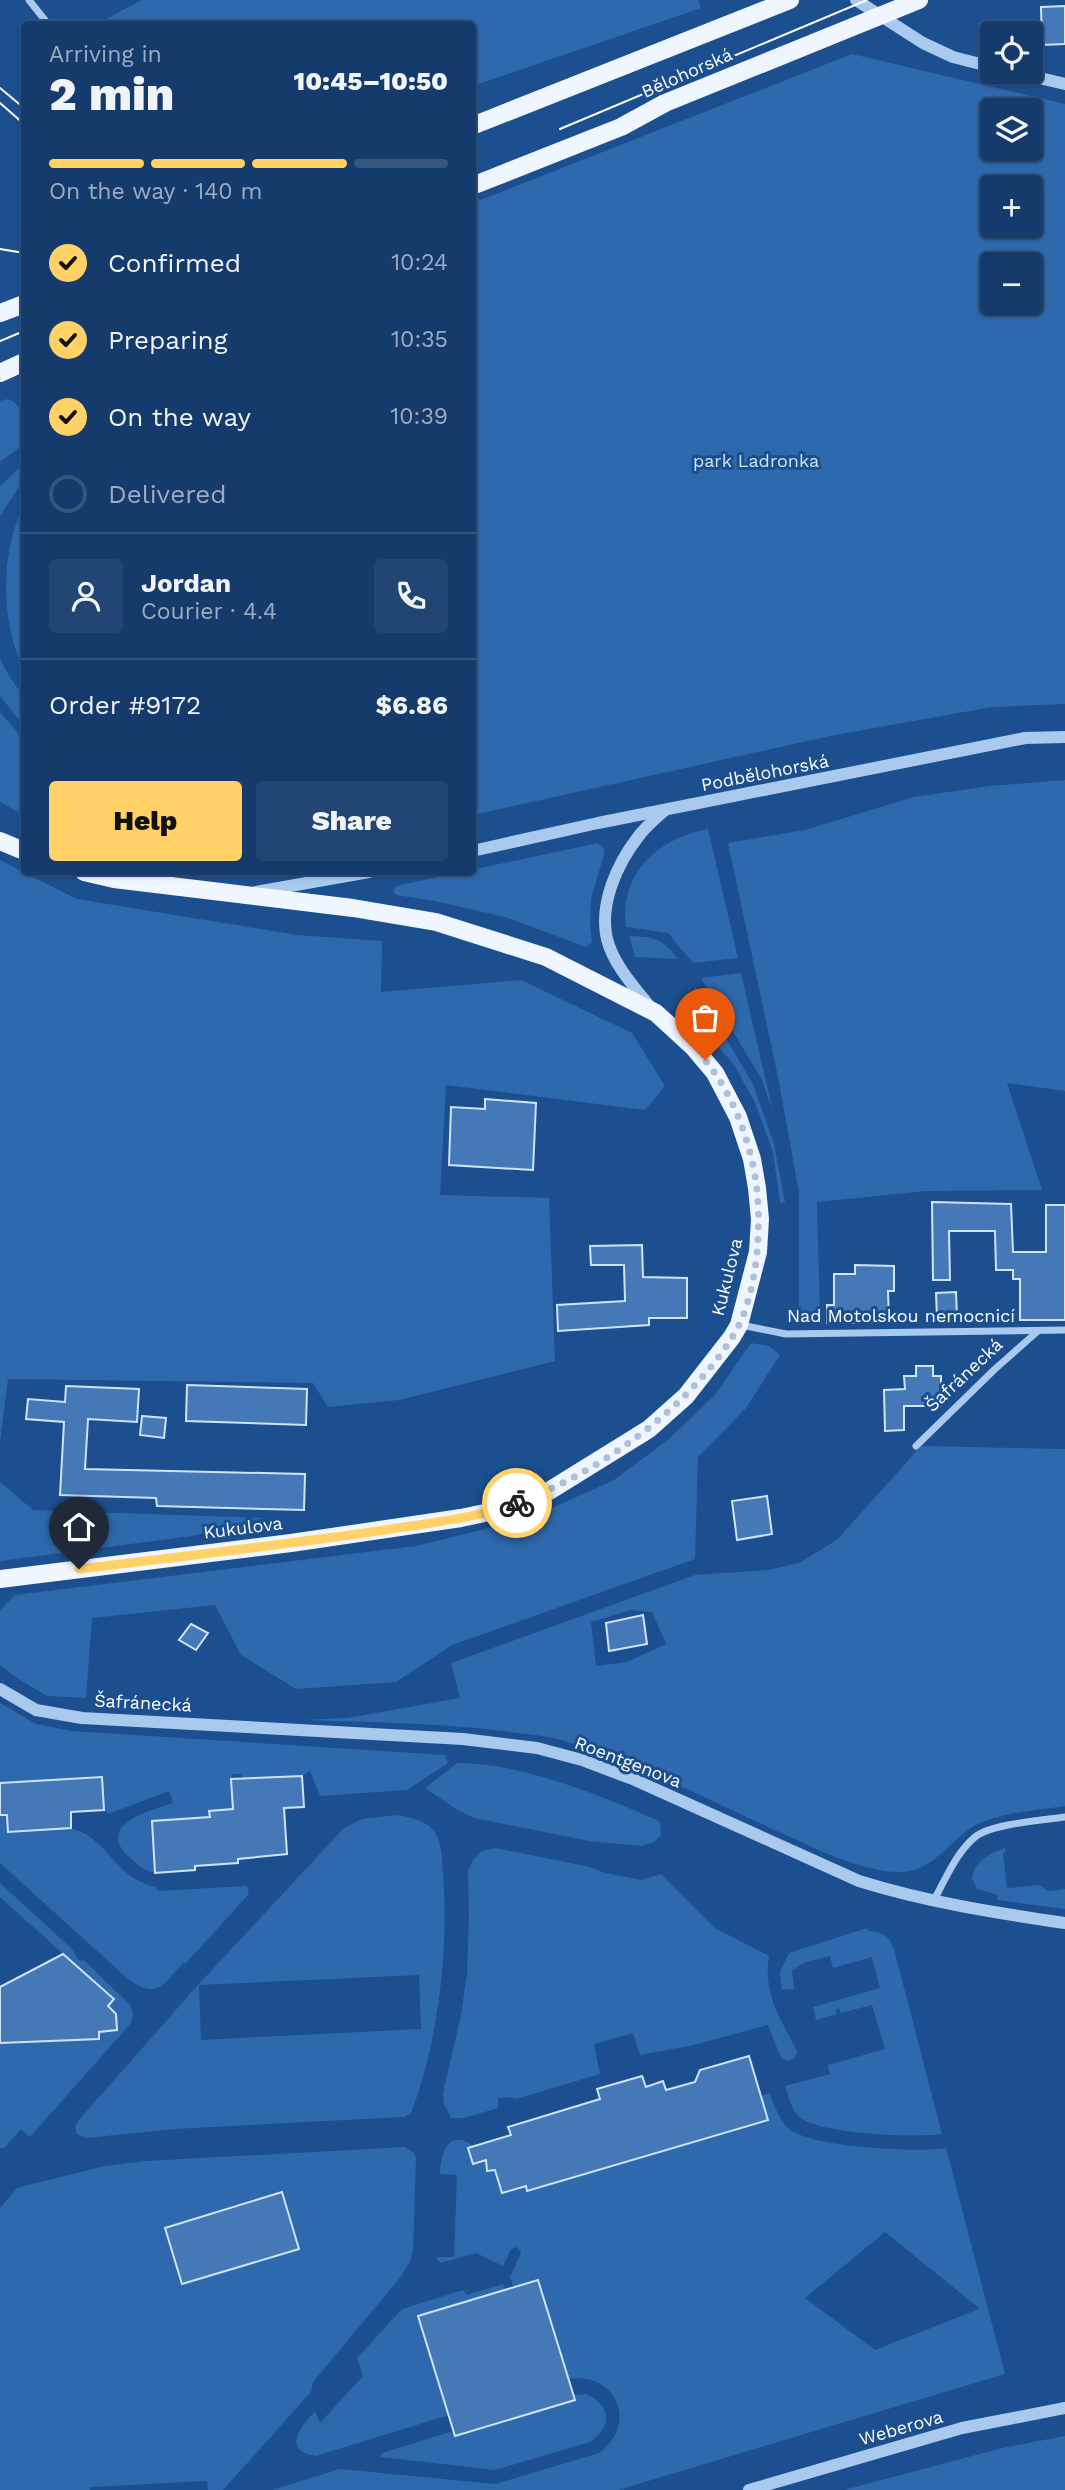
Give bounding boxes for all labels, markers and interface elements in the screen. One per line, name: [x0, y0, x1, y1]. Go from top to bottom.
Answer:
map controls: [980, 21, 1043, 315]
button: locate: [980, 21, 1043, 84]
text: Arriving in: [49, 41, 162, 68]
street label: Bělohorská: [638, 43, 735, 102]
text: 10:45–10:50: [294, 66, 448, 96]
text: 2 min: [49, 67, 174, 121]
button: layers: [980, 98, 1043, 161]
button: +: [980, 175, 1043, 238]
text: On the way · 140 m: [49, 178, 262, 205]
icon: check: [49, 244, 87, 282]
text: Confirmed: [108, 248, 241, 278]
text: 10:24: [391, 249, 448, 276]
button: −: [980, 252, 1043, 315]
icon: check: [49, 321, 87, 359]
text: Preparing: [108, 325, 228, 355]
text: 10:35: [391, 326, 448, 353]
icon: check: [49, 398, 87, 436]
text: On the way: [108, 402, 251, 432]
text: 10:39: [390, 403, 448, 430]
park label: park Ladronka: [693, 450, 819, 471]
text: Delivered: [108, 479, 227, 509]
button: person: [49, 559, 123, 633]
button: phone: [374, 559, 448, 633]
text: Jordan: [141, 568, 231, 598]
text: Courier · 4.4: [141, 598, 277, 625]
text: Order #9172: [49, 690, 201, 720]
text: $6.86: [375, 690, 448, 720]
street label: Podbělohorská: [699, 750, 830, 795]
button: Help: [49, 781, 242, 861]
button: Share: [256, 781, 448, 861]
pin: [675, 988, 735, 1060]
icon: bag: [686, 999, 724, 1037]
street label: Kukulova: [707, 1236, 746, 1318]
street label: Nad Motolskou nemocnicí: [787, 1305, 1015, 1326]
street label: Šafránecká: [921, 1334, 1007, 1416]
courier: [482, 1468, 552, 1538]
icon: bike: [498, 1484, 536, 1522]
pin: [49, 1497, 109, 1569]
icon: home: [60, 1508, 98, 1546]
street label: Kukulova: [202, 1512, 284, 1543]
street label: Šafránecká: [94, 1689, 192, 1716]
street label: Roentgenova: [572, 1732, 685, 1792]
street label: Weberova: [857, 2406, 945, 2449]

